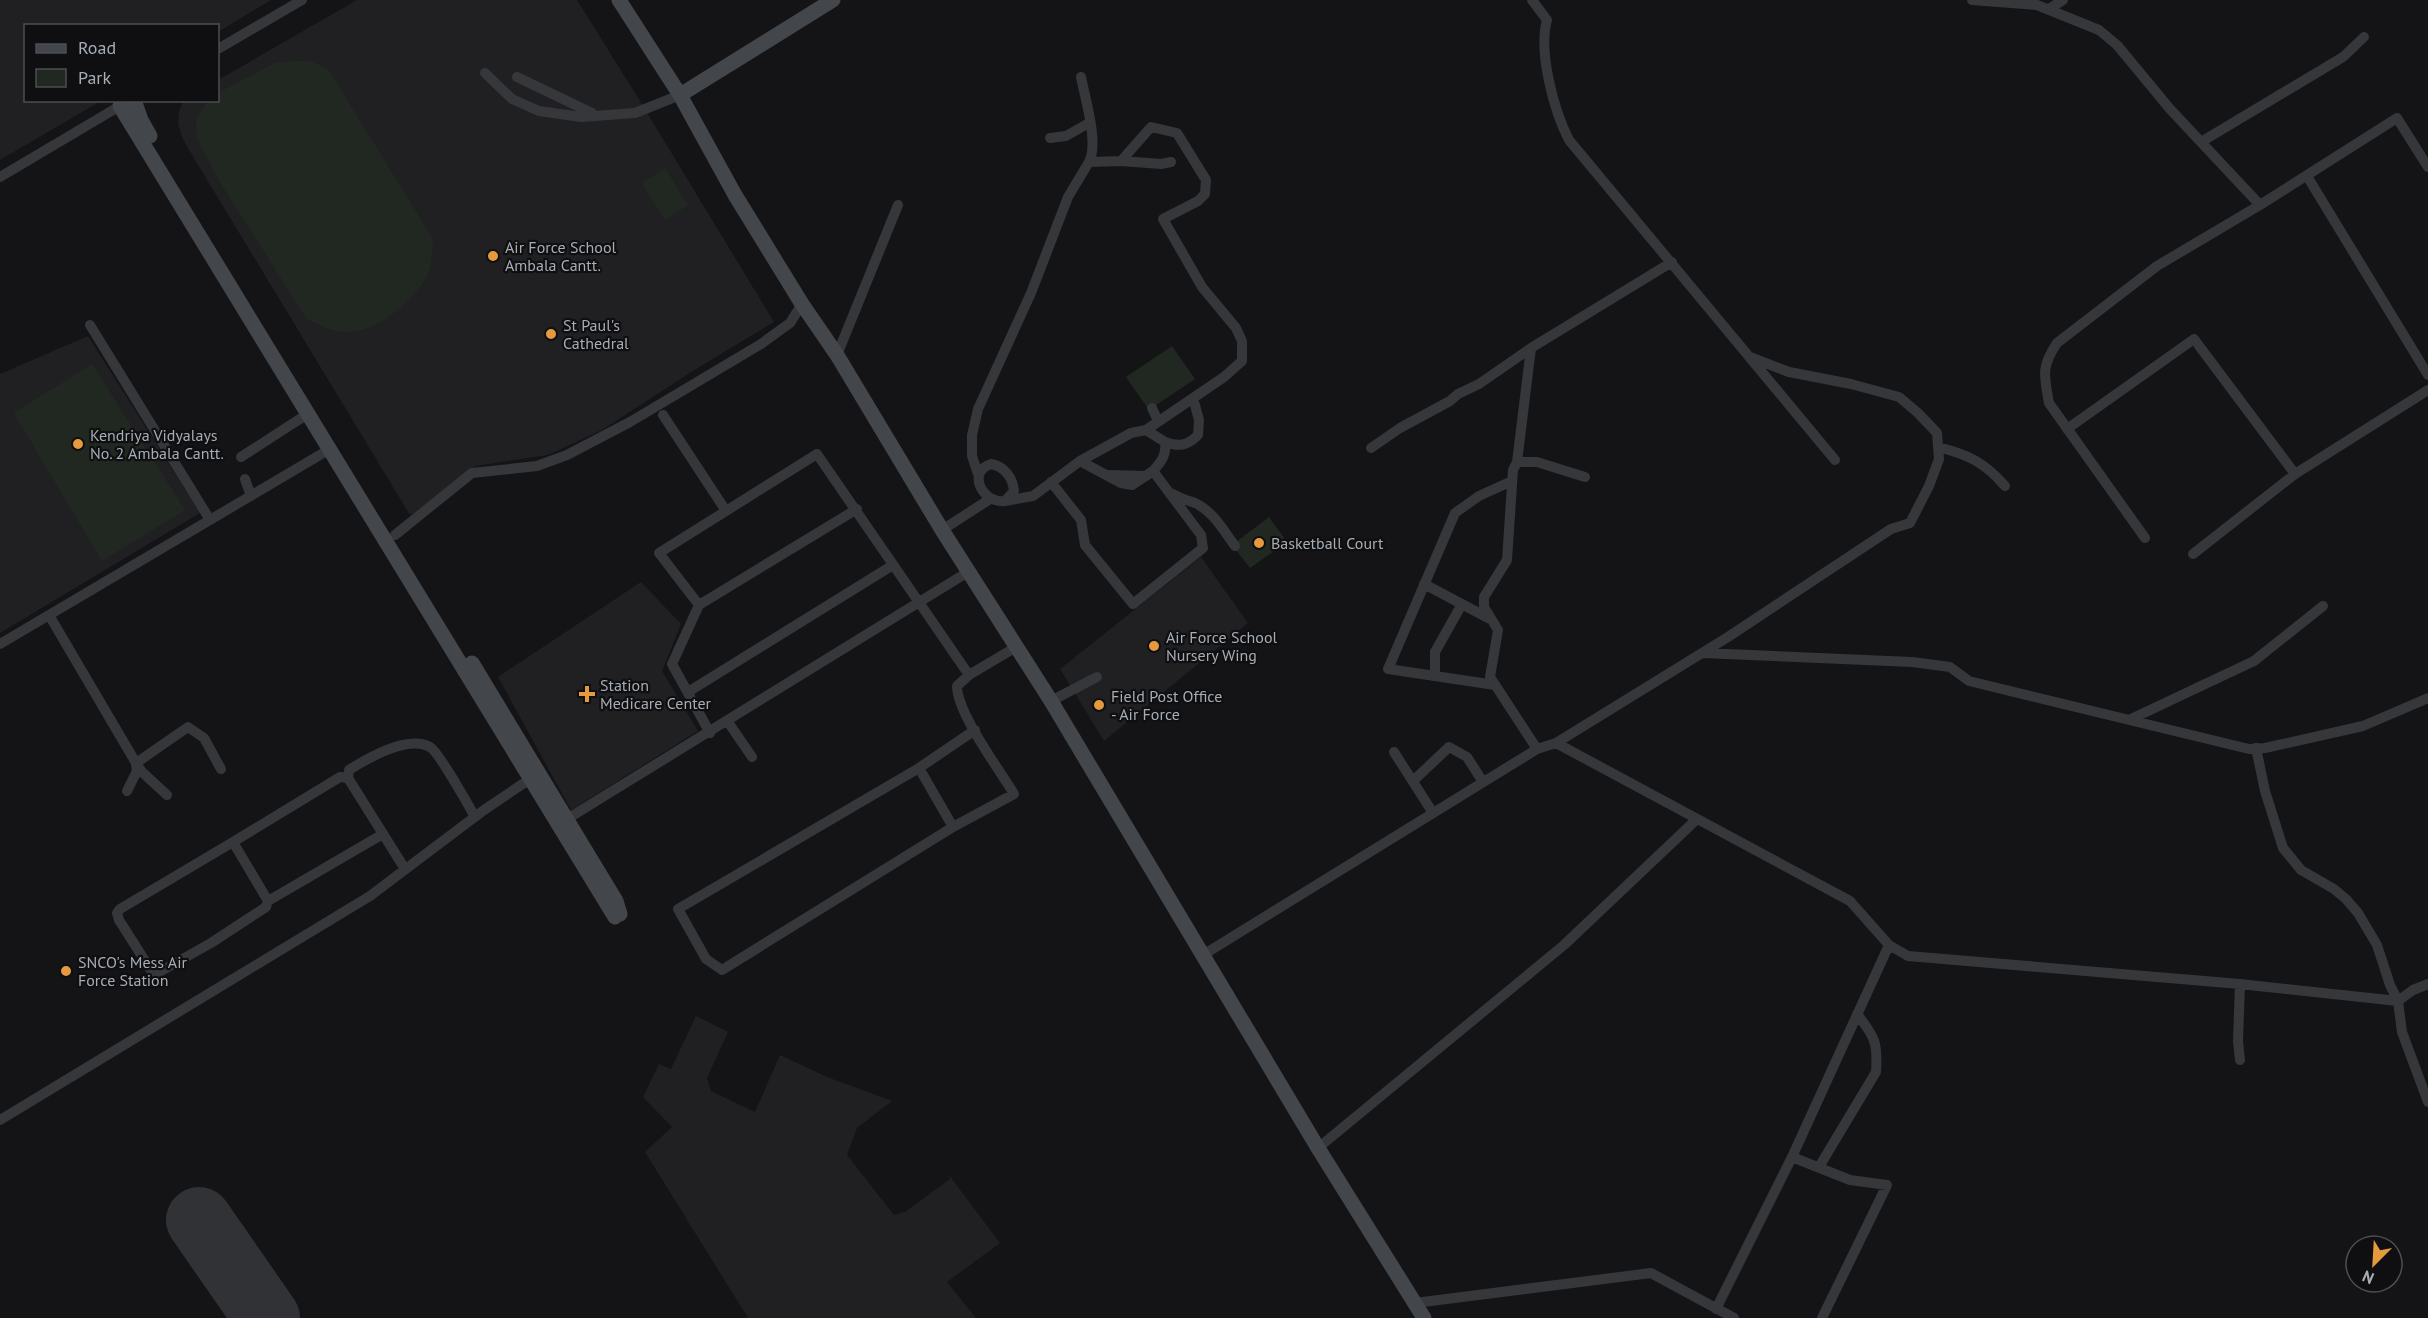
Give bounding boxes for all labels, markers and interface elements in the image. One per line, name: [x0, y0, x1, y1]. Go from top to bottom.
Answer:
legend: [24, 24, 219, 102]
text: Road: [78, 36, 116, 59]
text: Park: [78, 66, 111, 89]
place label: Air Force School Ambala Cantt.: [505, 237, 617, 275]
marker: Air Force School Ambala Cantt.: [486, 249, 500, 263]
place label: St Paul's Cathedral: [563, 315, 629, 353]
marker: St Paul's Cathedral: [544, 327, 558, 341]
place label: Kendriya Vidyalays No. 2 Ambala Cantt.: [90, 425, 224, 463]
marker: Kendriya Vidyalays No. 2 Ambala Cantt.: [71, 437, 85, 451]
place label: Basketball Court: [1271, 533, 1384, 553]
marker: Basketball Court: [1252, 536, 1266, 550]
place label: Air Force School Nursery Wing: [1166, 627, 1278, 665]
marker: Air Force School Nursery Wing: [1147, 639, 1161, 653]
place label: Station Medicare Center: [600, 675, 712, 713]
marker: Station Medicare Center: [578, 685, 596, 703]
place label: Field Post Office - Air Force: [1111, 686, 1222, 724]
marker: Field Post Office - Air Force: [1092, 698, 1106, 712]
place label: SNCO's Mess Air Force Station: [78, 952, 187, 990]
marker: SNCO's Mess Air Force Station: [59, 964, 73, 978]
north arrow: [2344, 1234, 2404, 1294]
text: N: [2359, 1266, 2377, 1289]

